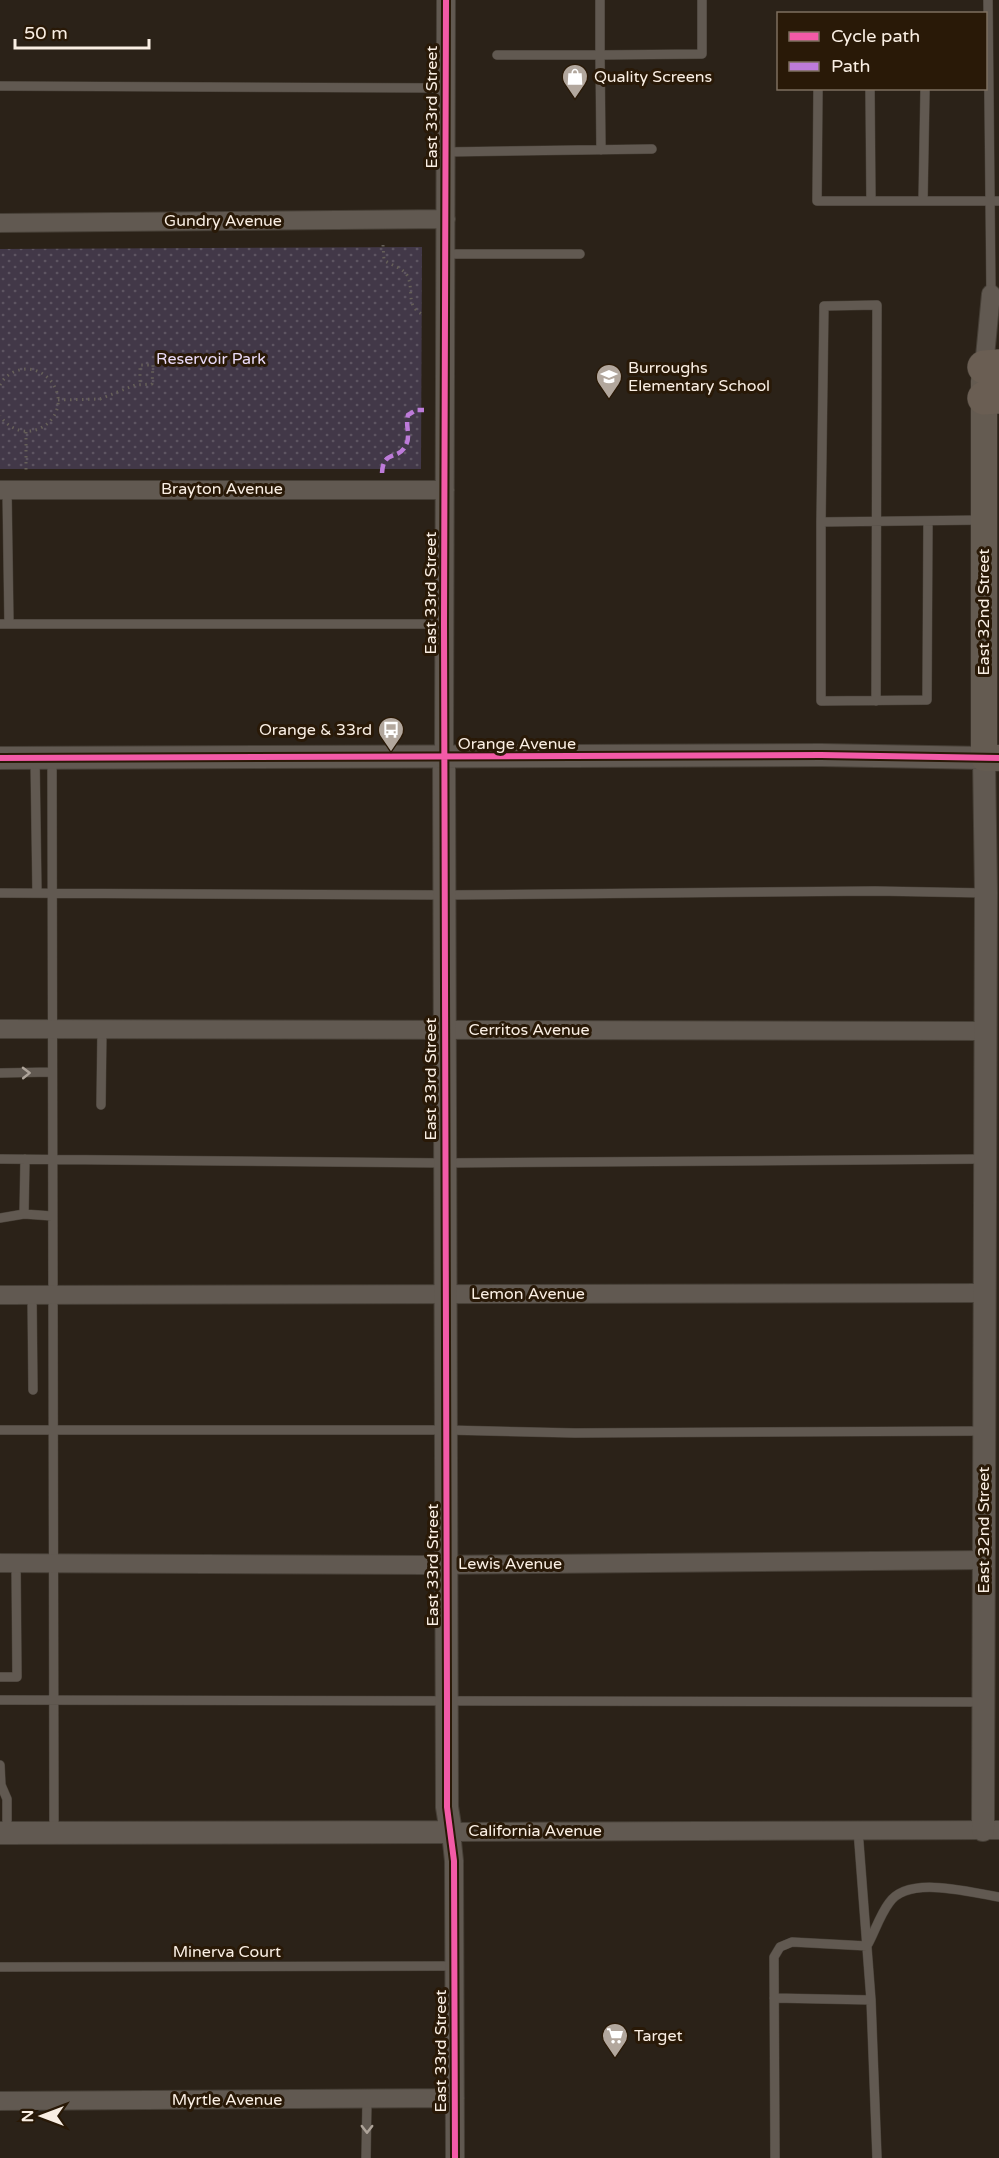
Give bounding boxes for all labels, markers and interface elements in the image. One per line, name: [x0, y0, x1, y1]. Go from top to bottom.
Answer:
scale bar: [15, 12, 148, 50]
legend: [777, 12, 987, 90]
text: 50 m: [24, 22, 68, 44]
text: Cycle path: [831, 25, 920, 47]
street label: East 33rd Street: [422, 46, 442, 168]
text: Path: [831, 55, 870, 77]
shop icon: Quality Screens: [560, 62, 590, 100]
place label: Quality Screens: [594, 67, 712, 87]
street label: Gundry Avenue: [164, 211, 282, 231]
park label: Reservoir Park: [156, 349, 266, 369]
place label: Burroughs Elementary School: [628, 358, 770, 396]
school or university icon: Burroughs Elementary School: [594, 362, 624, 400]
street label: Brayton Avenue: [161, 479, 283, 499]
street label: East 33rd Street: [421, 532, 441, 654]
street label: East 32nd Street: [974, 549, 994, 675]
bus stop icon: Orange & 33rd: [376, 715, 406, 753]
place label: Orange & 33rd: [259, 720, 372, 740]
street label: Orange Avenue: [458, 734, 576, 754]
street label: East 33rd Street: [421, 1018, 441, 1140]
street label: Cerritos Avenue: [469, 1020, 590, 1040]
one-way arrow: [21, 1067, 30, 1079]
street label: Lemon Avenue: [471, 1284, 585, 1304]
street label: East 32nd Street: [974, 1467, 994, 1593]
street label: East 33rd Street: [423, 1504, 443, 1626]
street label: Lewis Avenue: [458, 1554, 562, 1574]
street label: California Avenue: [468, 1821, 602, 1841]
street label: Minerva Court: [173, 1942, 281, 1962]
street label: East 33rd Street: [431, 1990, 451, 2112]
supermarket icon: Target: [600, 2021, 630, 2059]
place label: Target: [634, 2026, 683, 2046]
north arrow: [12, 2086, 72, 2146]
street label: Myrtle Avenue: [172, 2090, 282, 2110]
text: N: [18, 2110, 38, 2122]
one-way arrow: [360, 2124, 373, 2133]

